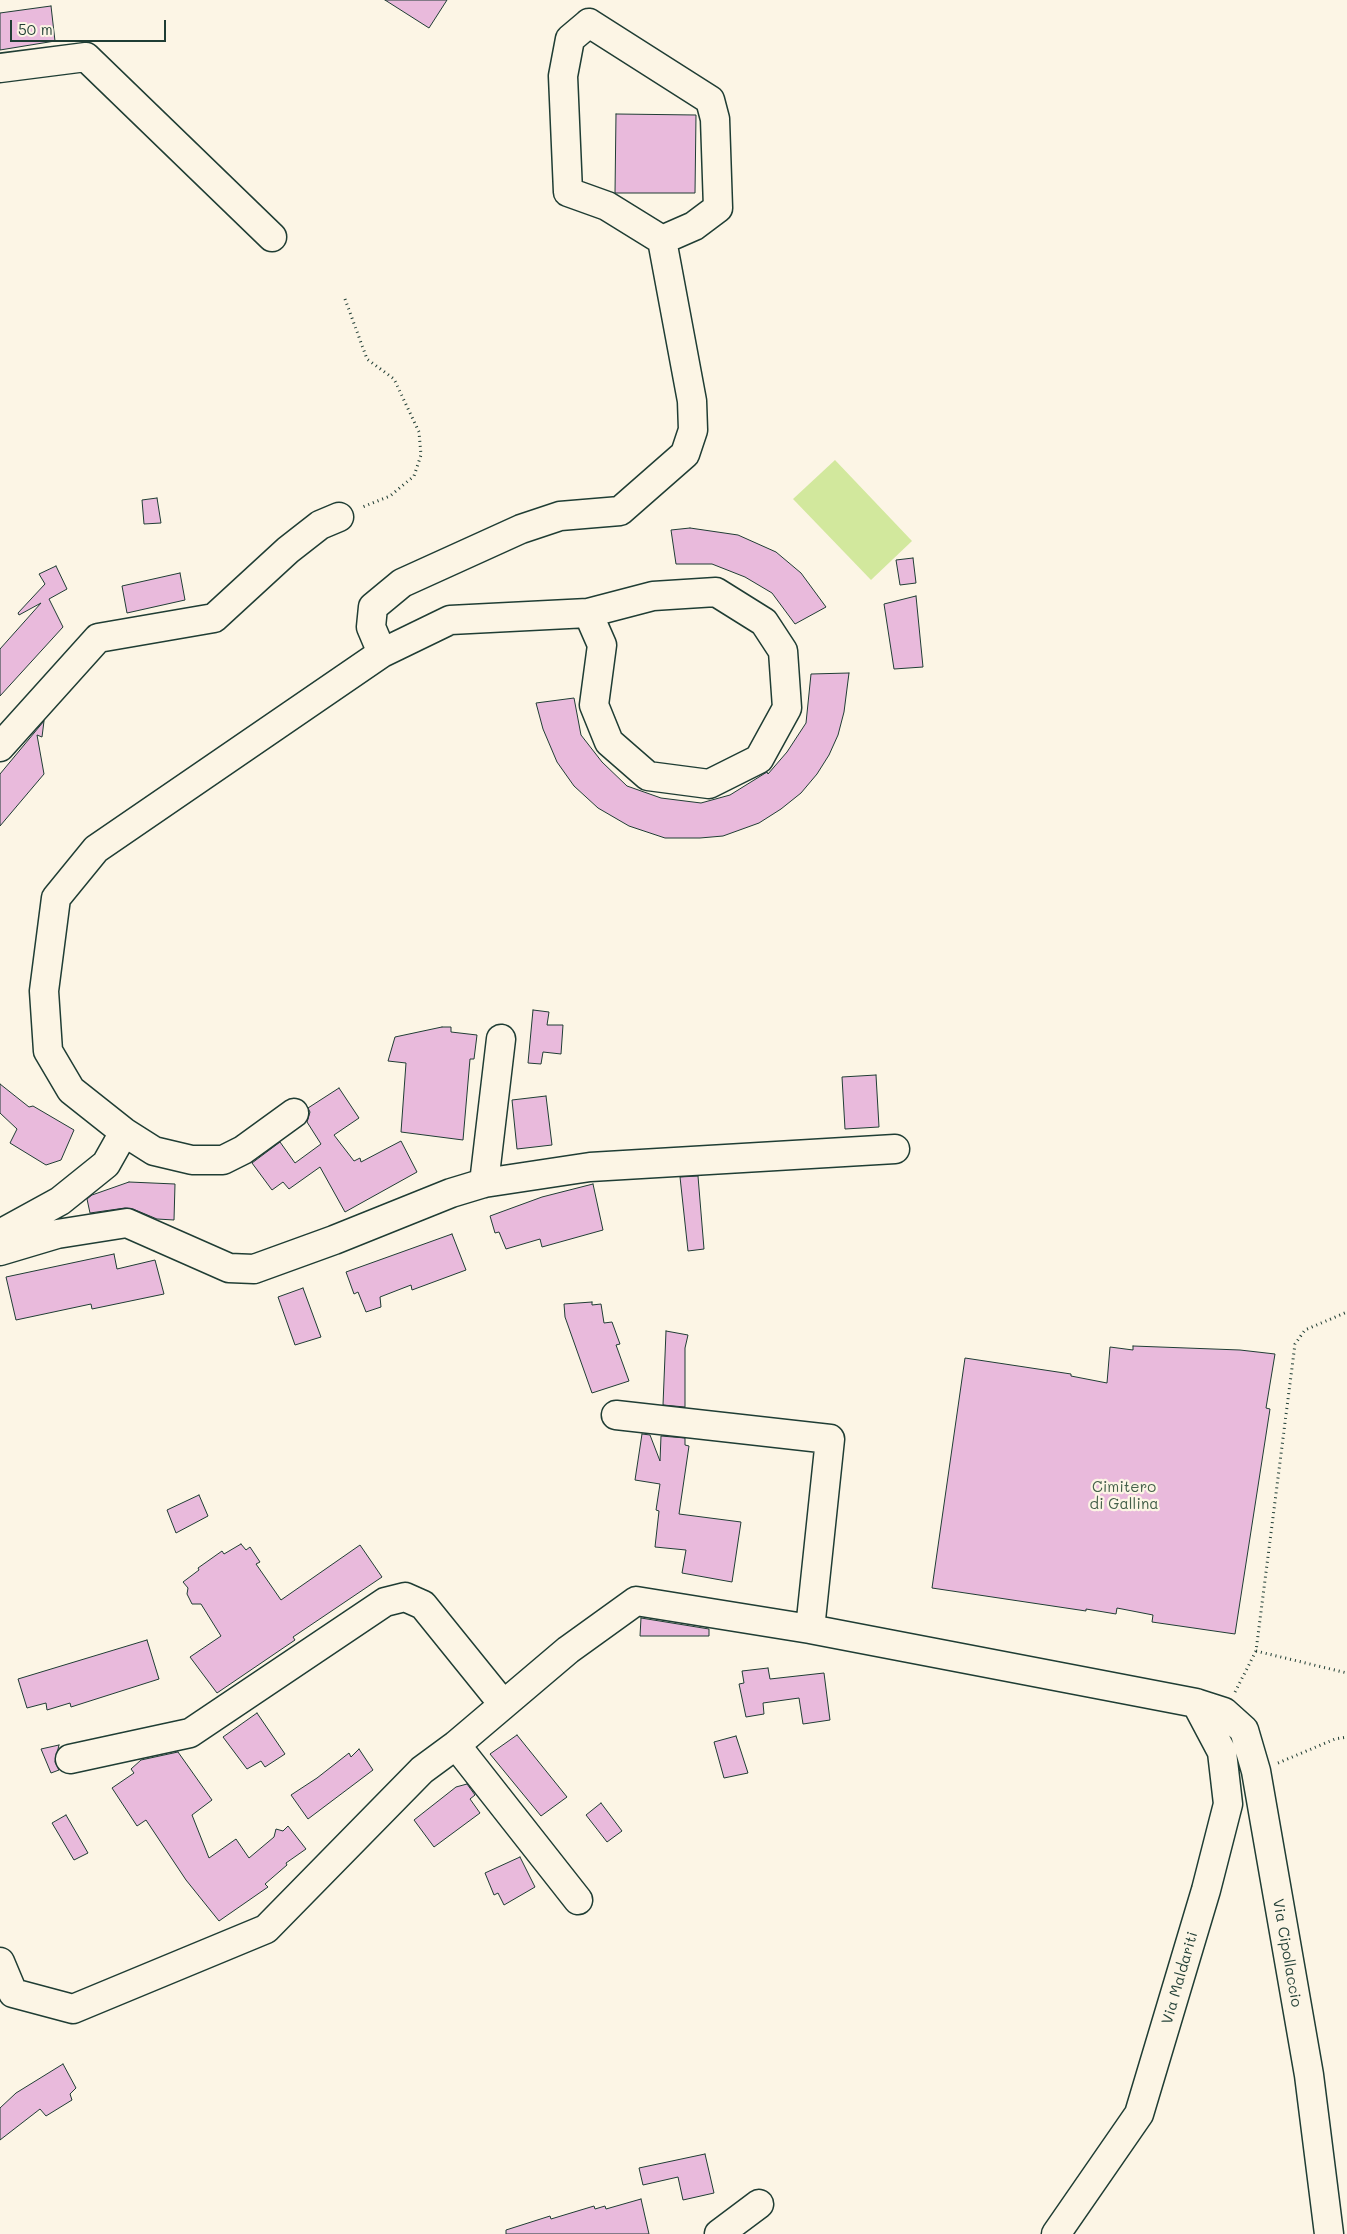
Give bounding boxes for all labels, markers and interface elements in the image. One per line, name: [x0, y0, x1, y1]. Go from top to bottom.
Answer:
scale bar: [12, 10, 169, 42]
text: 50 m: [18, 19, 53, 39]
park label: Cimitero di Gallina: [1089, 1478, 1159, 1513]
street label: Via Cipollaccio: [1269, 1897, 1305, 2009]
street label: Via Maldariti: [1158, 1930, 1202, 2026]

